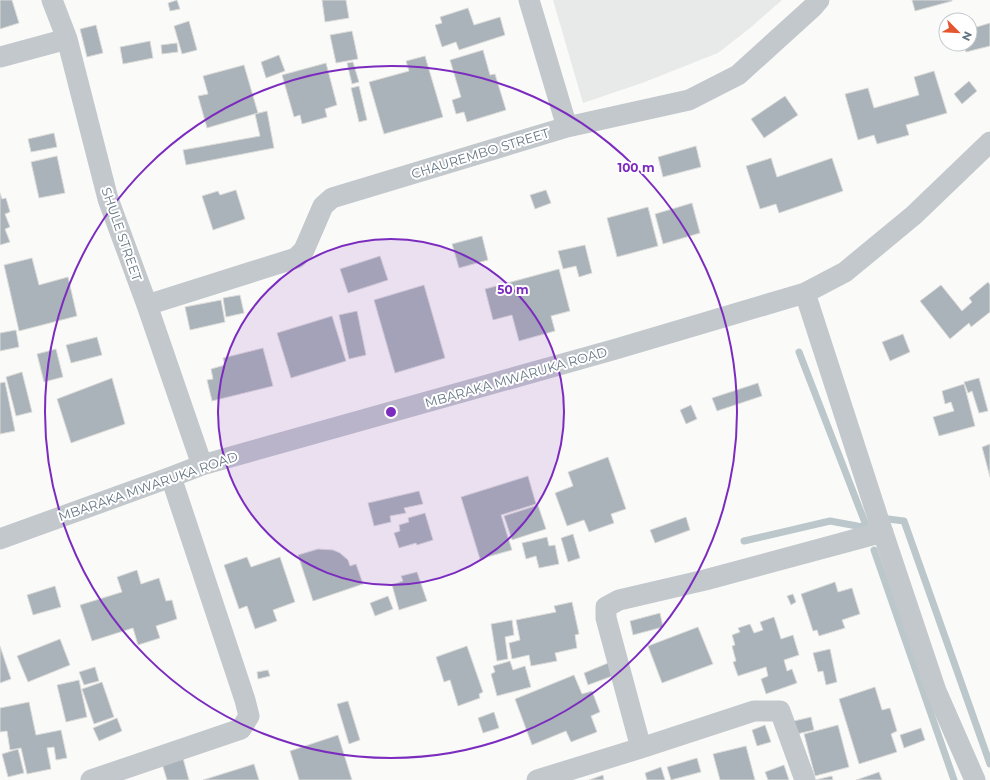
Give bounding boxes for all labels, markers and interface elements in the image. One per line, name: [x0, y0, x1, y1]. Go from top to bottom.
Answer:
north arrow: [938, 12, 978, 52]
text: N: [959, 29, 975, 43]
street label: CHAUREMBO STREET: [409, 124, 551, 182]
text: 100 m: [618, 160, 654, 175]
street label: SHULE STREET: [98, 185, 146, 284]
text: 50 m: [497, 282, 529, 297]
street label: MBARAKA MWARUKA ROAD: [423, 343, 609, 411]
centre of rings: [384, 405, 398, 419]
street label: MBARAKA MWARUKA ROAD: [56, 448, 240, 524]

